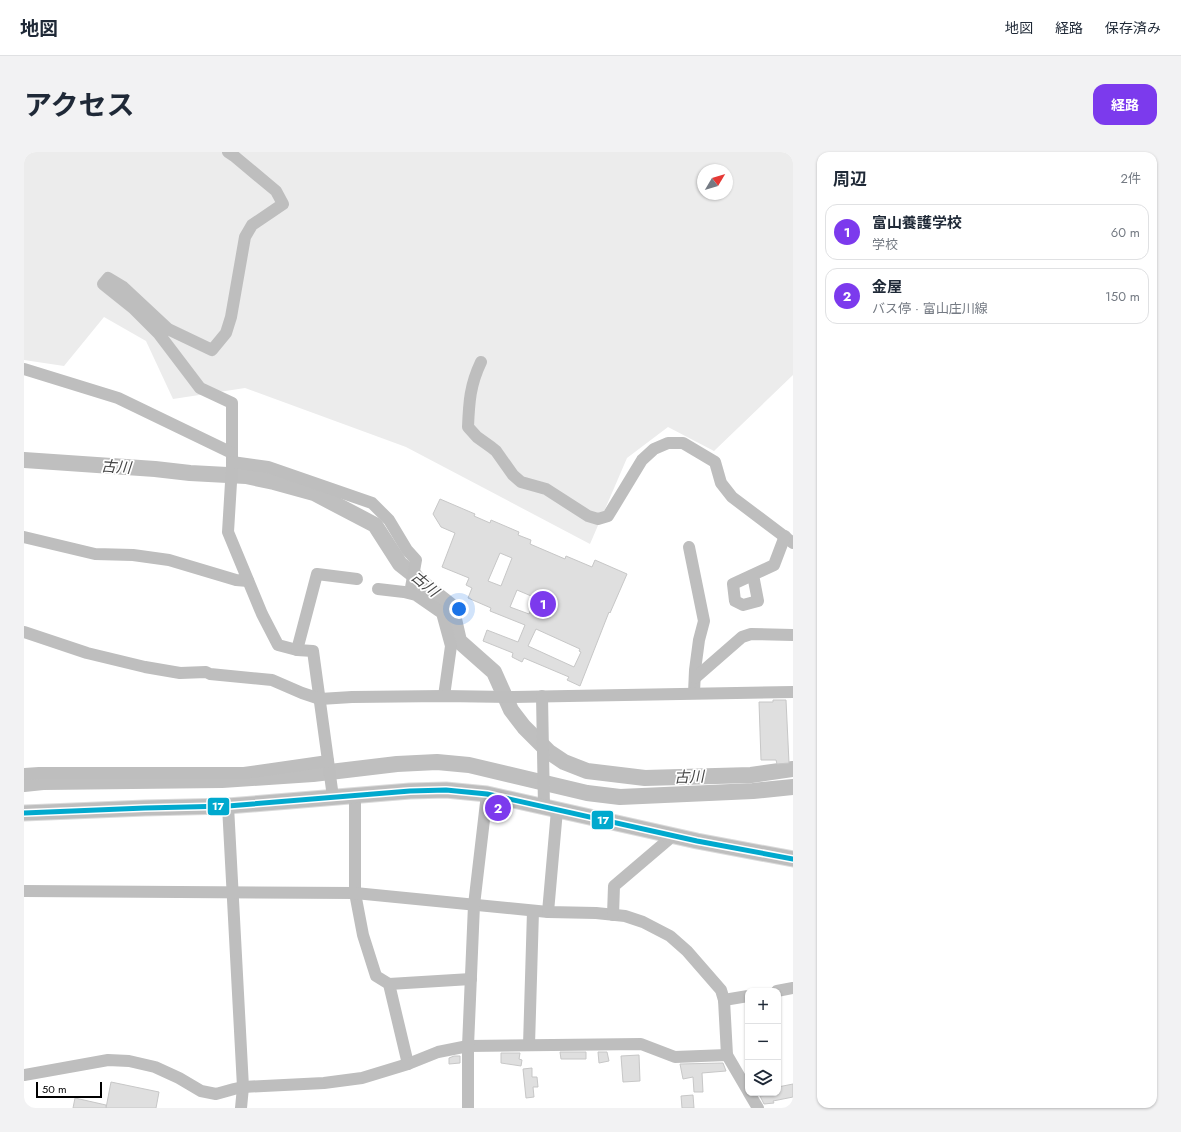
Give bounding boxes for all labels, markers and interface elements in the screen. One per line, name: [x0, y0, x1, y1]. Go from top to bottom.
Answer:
text: 地図: [20, 15, 58, 42]
text: 地図: [1005, 18, 1033, 38]
text: 経路: [1055, 18, 1083, 38]
text: 保存済み: [1105, 18, 1161, 38]
button: 経路: [1093, 84, 1157, 125]
text: アクセス: [24, 85, 135, 126]
north arrow: [697, 164, 733, 200]
text: 周辺: [833, 167, 867, 191]
text: 2件: [1121, 169, 1141, 188]
text: 富山養護学校: [872, 212, 962, 234]
text: 1: [844, 223, 850, 242]
text: 60 m: [1111, 223, 1140, 242]
text: 学校: [872, 235, 898, 254]
text: 金屋: [872, 276, 902, 298]
text: 2: [843, 287, 851, 306]
text: 150 m: [1105, 287, 1140, 306]
text: バス停 · 富山庄川線: [872, 299, 988, 318]
water label: 古川: [100, 455, 134, 479]
water label: 古川: [406, 566, 445, 603]
pin: 1: [530, 589, 556, 619]
your location: [449, 599, 469, 619]
water label: 古川: [674, 765, 706, 789]
pin: 2: [485, 793, 511, 823]
line badge: 17: [207, 797, 230, 816]
text: 17: [212, 798, 224, 814]
line badge: 17: [591, 810, 614, 830]
text: 17: [597, 812, 609, 828]
map controls: [745, 988, 781, 1096]
button: +: [745, 988, 781, 1024]
button: −: [745, 1024, 781, 1060]
button: layers: [745, 1060, 781, 1096]
scale bar: [36, 1080, 102, 1099]
text: 50 m: [42, 1081, 67, 1097]

